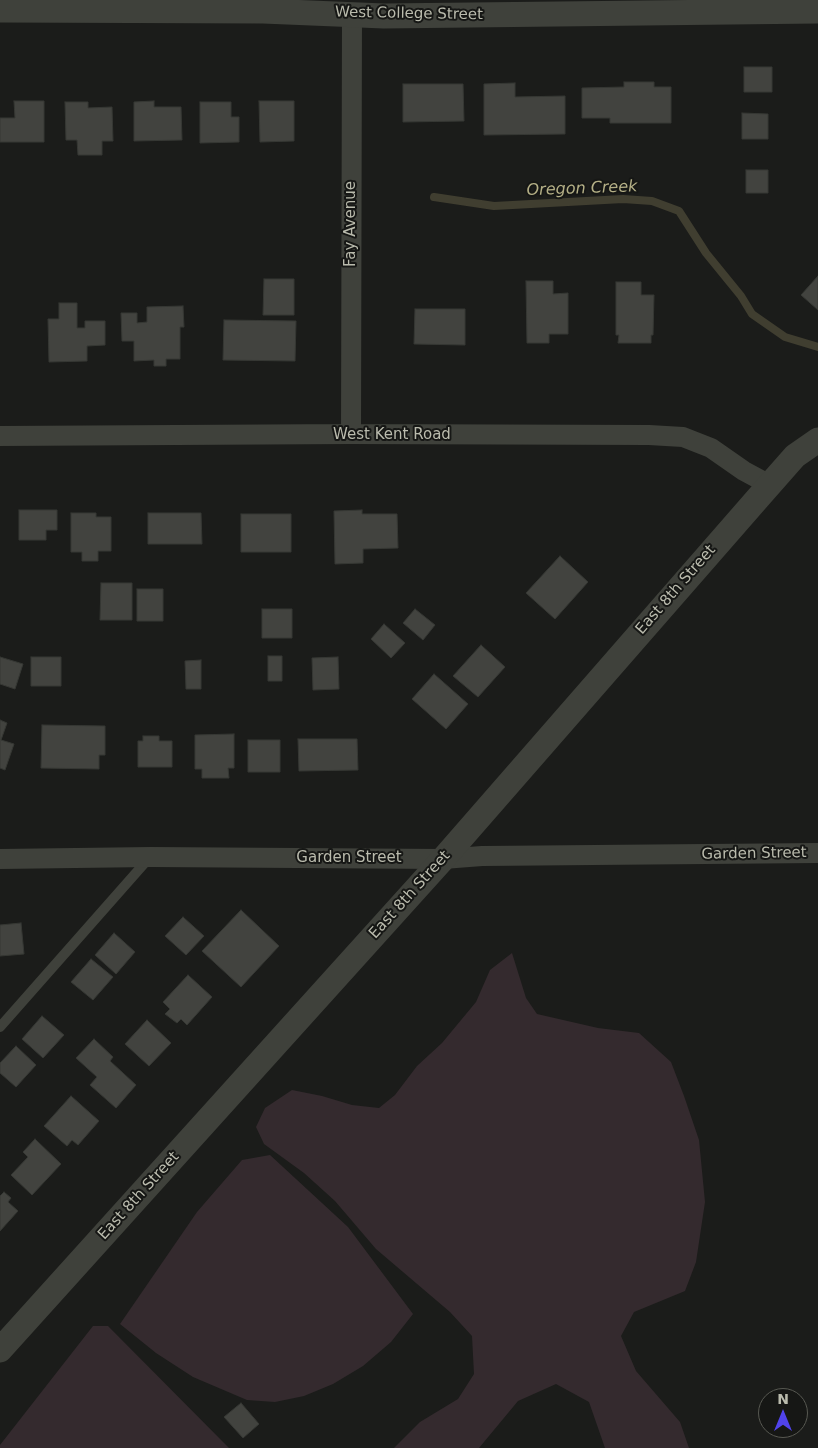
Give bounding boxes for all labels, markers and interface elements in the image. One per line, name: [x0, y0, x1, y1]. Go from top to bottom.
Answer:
street label: West College Street: [335, 4, 483, 24]
water label: Oregon Creek: [526, 177, 638, 201]
street label: Fay Avenue: [342, 181, 360, 267]
street label: West Kent Road: [333, 426, 451, 444]
street label: East 8th Street: [632, 542, 720, 638]
street label: Garden Street: [701, 844, 807, 864]
street label: East 8th Street: [366, 847, 454, 943]
street label: Garden Street: [296, 849, 402, 867]
street label: East 8th Street: [95, 1148, 183, 1244]
north arrow: [758, 1388, 808, 1438]
text: N: [777, 1391, 789, 1407]

